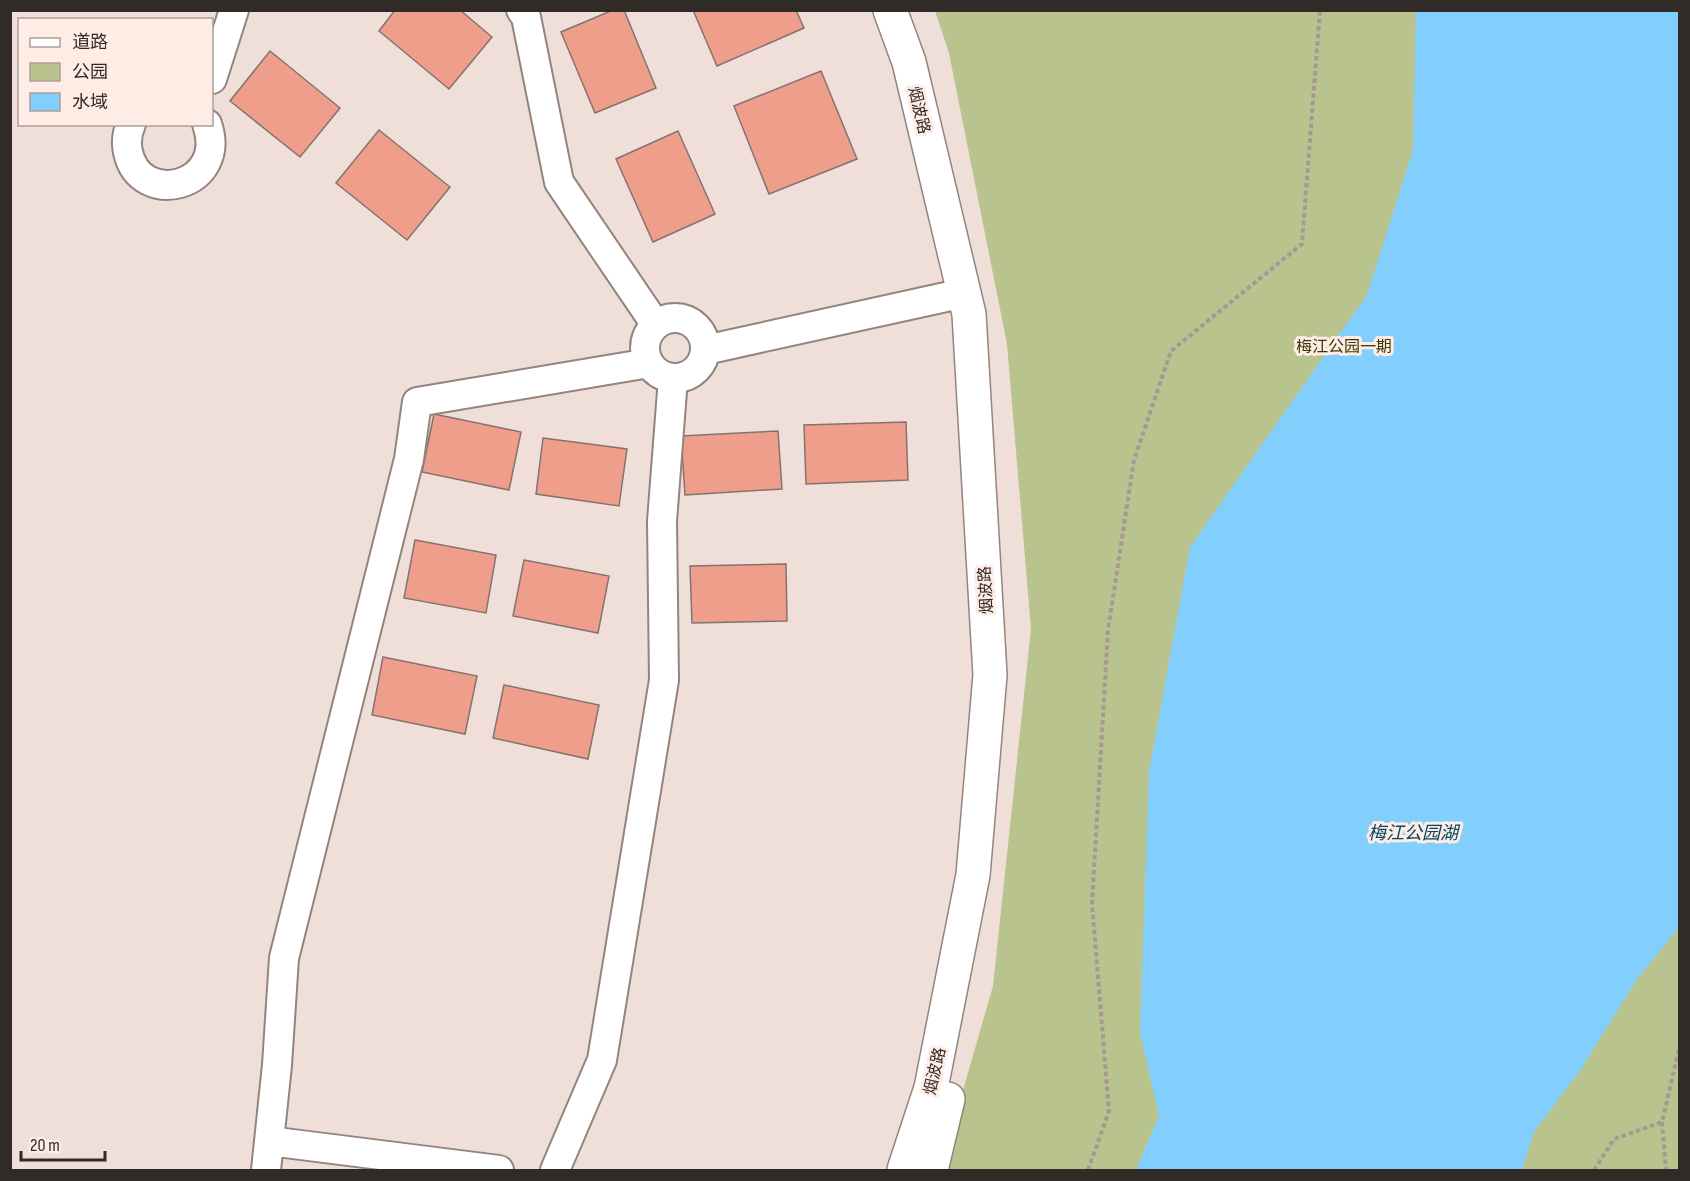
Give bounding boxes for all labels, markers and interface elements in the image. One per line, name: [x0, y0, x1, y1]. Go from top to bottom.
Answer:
legend: [18, 18, 213, 126]
text: 道路: [72, 32, 108, 53]
text: 公园: [72, 62, 108, 83]
street label: 烟波路: [904, 85, 933, 136]
text: 水域: [72, 92, 108, 113]
park label: 梅江公园一期: [1296, 338, 1392, 357]
street label: 烟波路: [976, 565, 997, 614]
water label: 梅江公园湖: [1368, 823, 1461, 844]
street label: 烟波路: [921, 1046, 950, 1097]
scale bar: [21, 1124, 105, 1162]
text: 20 m: [30, 1135, 60, 1156]

